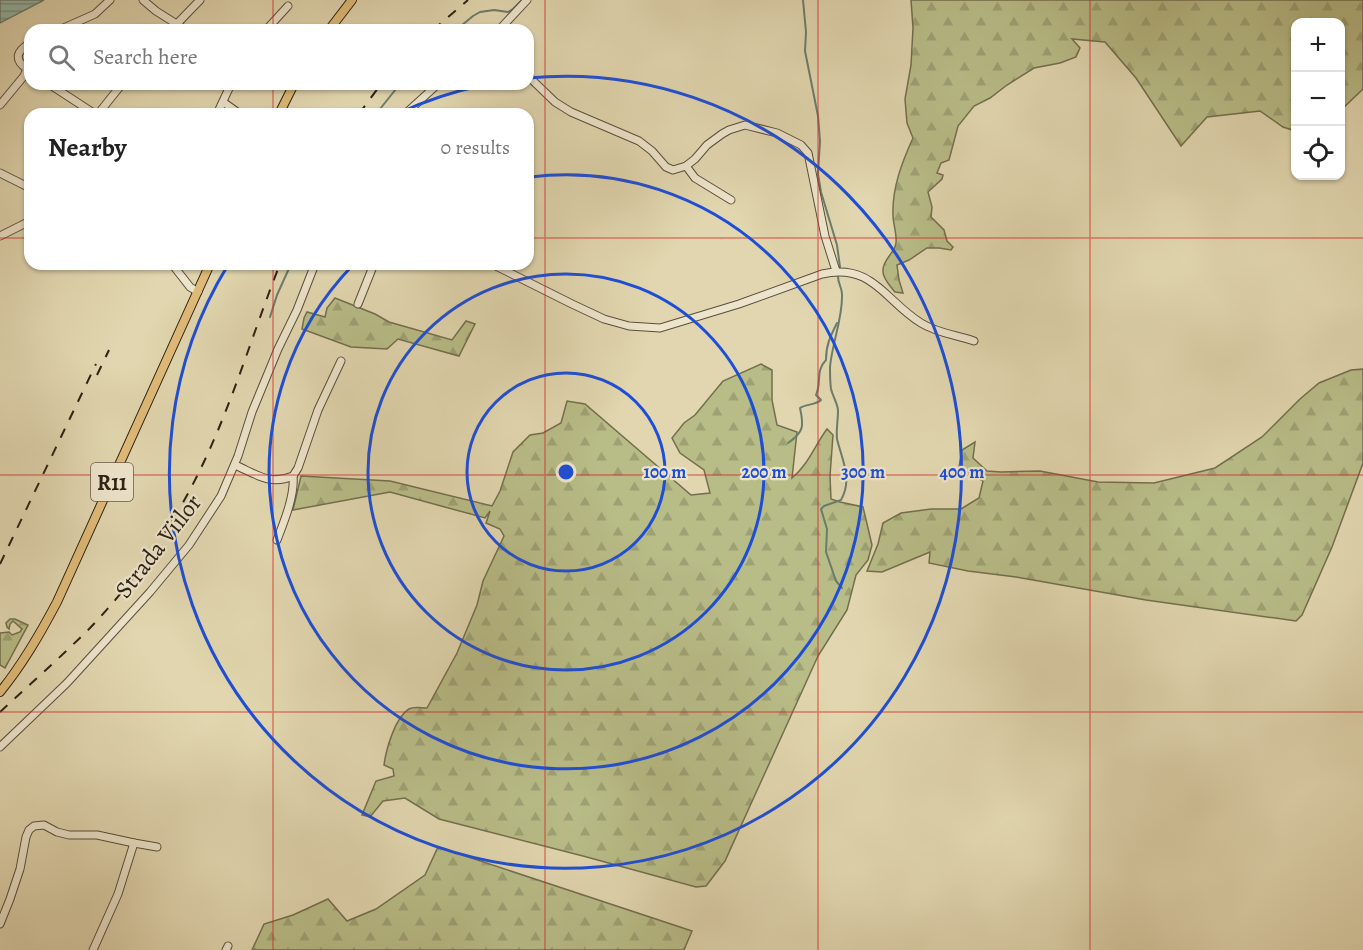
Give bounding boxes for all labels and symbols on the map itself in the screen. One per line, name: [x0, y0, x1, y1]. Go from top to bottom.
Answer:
text: 100 m: [644, 460, 686, 484]
text: 200 m: [741, 460, 787, 484]
text: 300 m: [841, 460, 885, 484]
text: 400 m: [940, 460, 984, 484]
centre of rings: [556, 462, 576, 482]
road number: R11: [91, 463, 133, 501]
street label: Strada Viilor: [107, 487, 209, 605]

